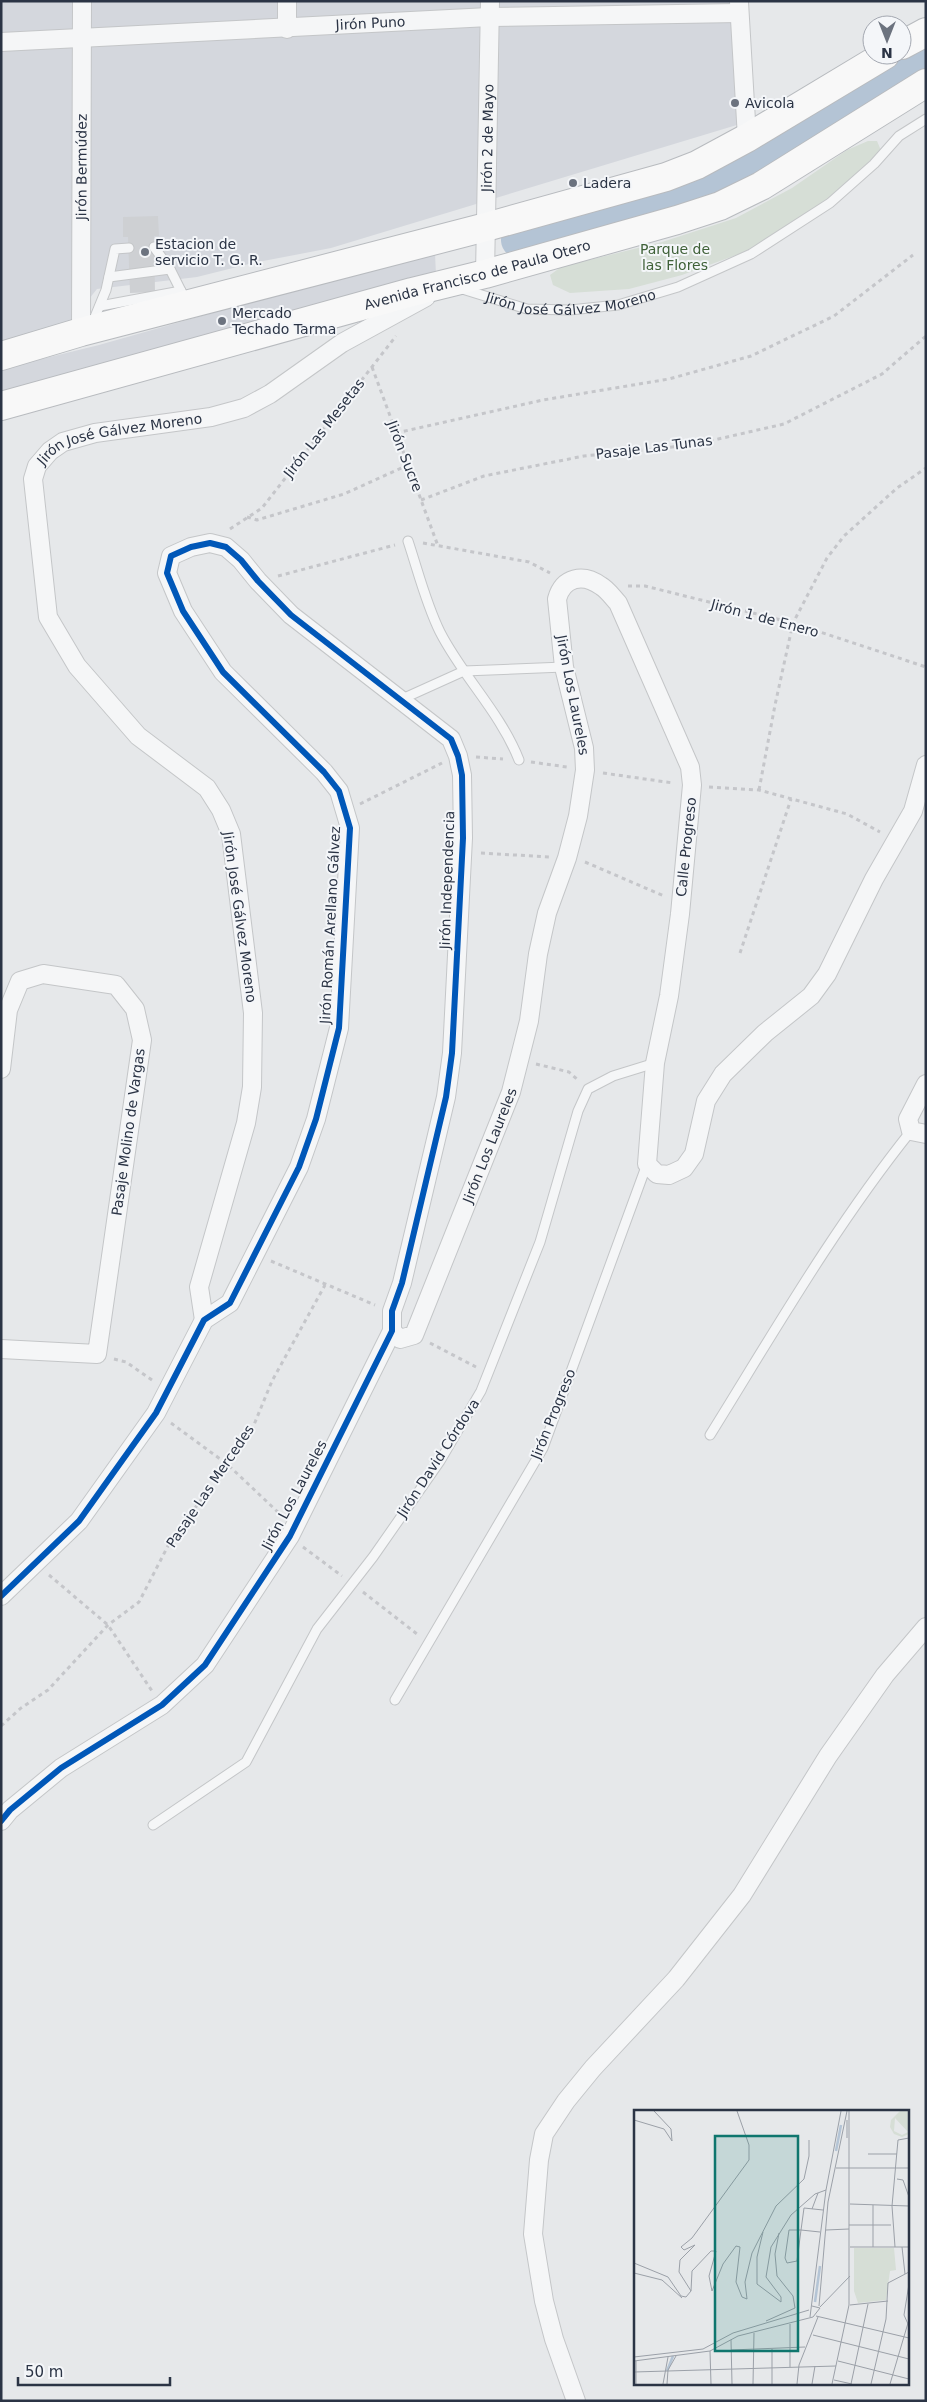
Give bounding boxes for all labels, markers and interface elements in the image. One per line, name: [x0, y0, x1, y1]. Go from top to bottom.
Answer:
street label: Jirón Puno: [334, 13, 406, 33]
north arrow: [862, 15, 912, 65]
text: N: [881, 45, 893, 61]
street label: Jirón 2 de Mayo: [478, 84, 496, 193]
place label: Avicola: [745, 95, 795, 111]
marker: Avicola: [729, 97, 741, 109]
street label: Jirón Bermúdez: [73, 114, 90, 221]
place label: Ladera: [583, 175, 631, 191]
marker: Ladera: [567, 177, 579, 189]
place label: Estacion de servicio T. G. R.: [155, 236, 263, 268]
street label: Avenida Francisco de Paula Otero: [362, 237, 592, 313]
park label: Parque de las Flores: [640, 241, 710, 273]
marker: Estacion de servicio T. G. R.: [139, 246, 151, 258]
street label: Jirón José Gálvez Moreno: [483, 286, 658, 318]
place label: Mercado Techado Tarma: [231, 305, 336, 337]
marker: Mercado Techado Tarma: [216, 315, 228, 327]
street label: Jirón Las Mesetas: [280, 375, 368, 482]
street label: Jirón José Gálvez Moreno: [33, 410, 203, 469]
street label: Jirón Sucre: [384, 417, 426, 494]
street label: Pasaje Las Tunas: [595, 432, 713, 462]
street label: Jirón 1 de Enero: [708, 596, 821, 640]
street label: Jirón Los Laureles: [553, 632, 593, 757]
street label: Calle Progreso: [673, 796, 699, 898]
street label: Jirón Independencia: [437, 810, 457, 951]
street label: Jirón Román Arellano Gálvez: [317, 826, 343, 1025]
street label: Jirón José Gálvez Moreno: [220, 829, 260, 1004]
street label: Pasaje Molino de Vargas: [108, 1047, 148, 1217]
street label: Jirón Los Laureles: [459, 1086, 520, 1206]
street label: Jirón Progreso: [527, 1366, 578, 1463]
street label: Jirón David Córdova: [393, 1396, 482, 1521]
street label: Pasaje Las Mercedes: [163, 1422, 257, 1550]
street label: Jirón Los Laureles: [258, 1437, 330, 1554]
inset map: [634, 2110, 910, 2384]
scale bar: [18, 2354, 170, 2386]
text: 50 m: [25, 2363, 63, 2381]

